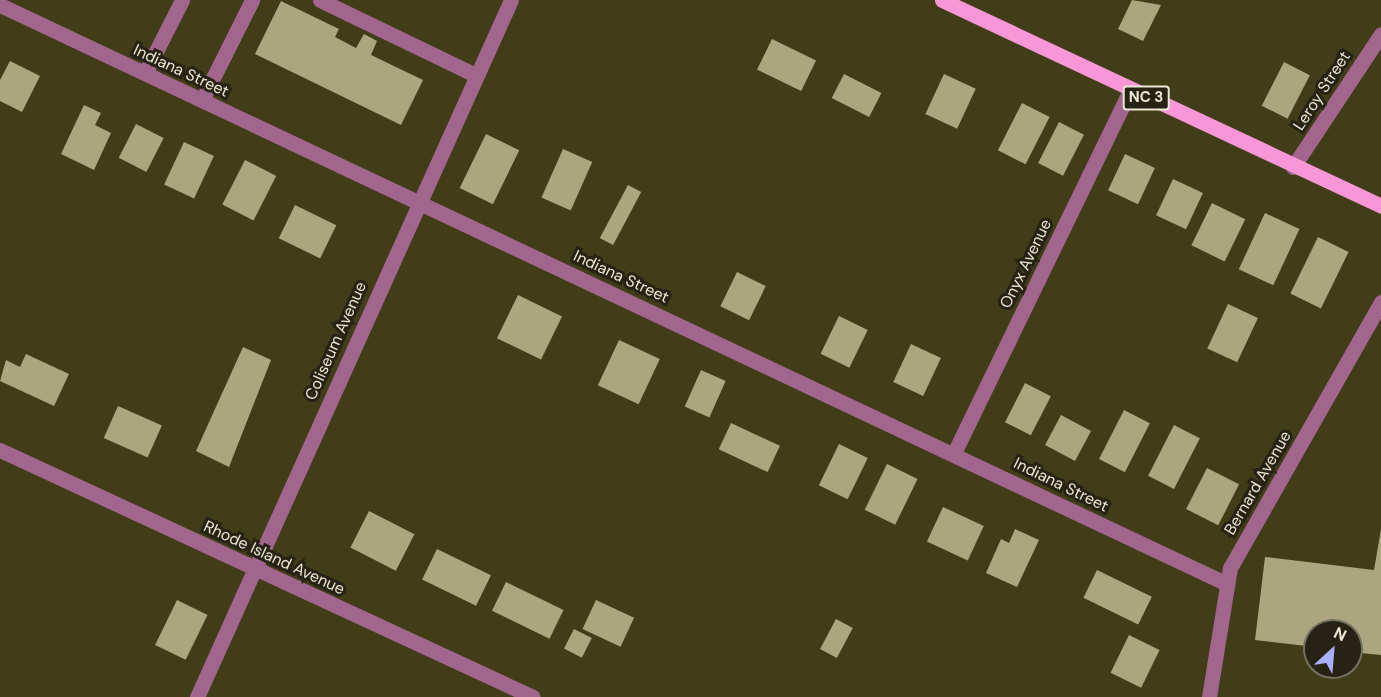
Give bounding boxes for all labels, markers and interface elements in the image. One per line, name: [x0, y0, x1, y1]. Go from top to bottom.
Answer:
street label: Indiana Street: [130, 41, 232, 101]
street label: Leroy Street: [1289, 48, 1355, 134]
road number: NC 3: [1122, 86, 1170, 110]
street label: Onyx Avenue: [996, 216, 1056, 312]
street label: Indiana Street: [570, 247, 672, 307]
street label: Coliseum Avenue: [301, 279, 371, 403]
street label: Bernard Avenue: [1220, 428, 1296, 538]
street label: Indiana Street: [1011, 454, 1111, 516]
street label: Rhode Island Avenue: [200, 517, 348, 599]
north arrow: [1303, 619, 1363, 679]
text: N: [1330, 622, 1350, 646]

